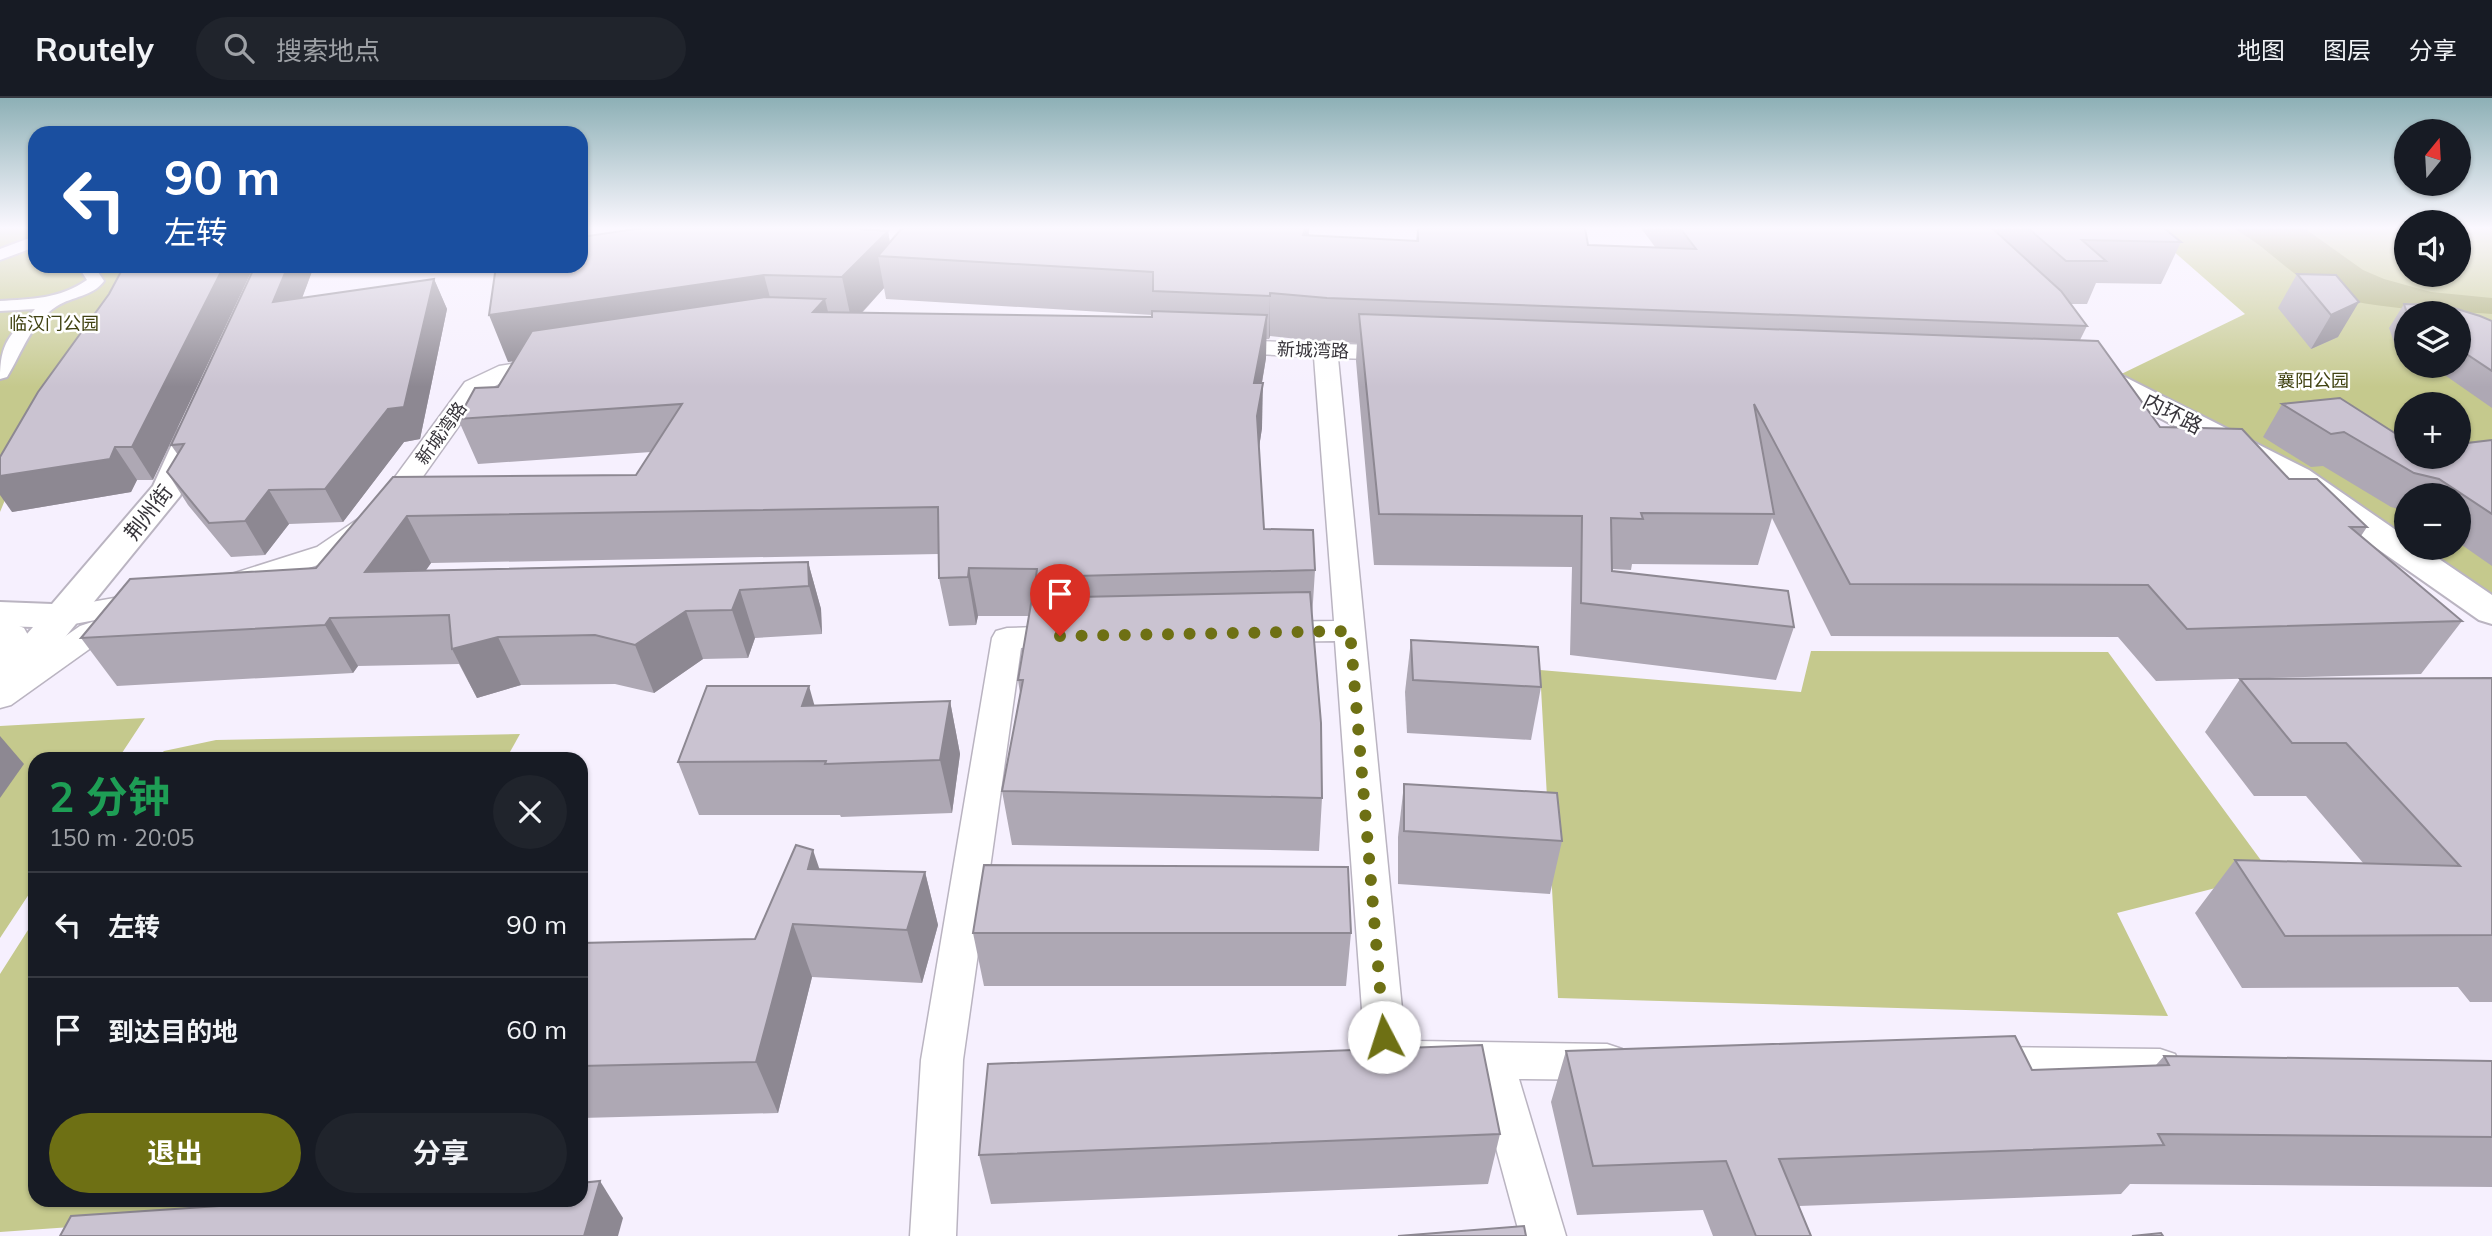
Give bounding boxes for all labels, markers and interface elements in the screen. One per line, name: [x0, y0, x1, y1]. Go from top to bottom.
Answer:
search box: [196, 17, 686, 80]
text: Routely: [35, 28, 154, 69]
icon: search: [220, 29, 258, 67]
text: 搜索地点: [276, 34, 380, 67]
text: 地图: [2237, 35, 2285, 65]
text: 图层: [2323, 35, 2371, 65]
text: 分享: [2409, 35, 2457, 65]
north arrow: [2394, 119, 2471, 196]
map controls: [2394, 119, 2471, 560]
text: 90 m: [164, 146, 280, 207]
icon: left: [49, 154, 140, 245]
button: sound: [2394, 210, 2471, 287]
text: 左转: [164, 212, 228, 252]
button: layers: [2394, 301, 2471, 378]
park label: 临汉门公园: [9, 312, 99, 335]
street label: 新城湾路: [1277, 337, 1349, 363]
park label: 襄阳公园: [2277, 369, 2349, 392]
street label: 内环路: [2139, 387, 2207, 439]
button: +: [2394, 392, 2471, 469]
street label: 新城湾路: [411, 397, 471, 469]
street label: 荆州街: [118, 479, 178, 545]
button: −: [2394, 483, 2471, 560]
pin: [1030, 564, 1090, 636]
icon: arrive: [1041, 575, 1079, 613]
text: 2 分钟: [49, 770, 170, 823]
button: close: [493, 775, 567, 849]
text: 150 m · 20:05: [49, 823, 194, 852]
icon: left: [49, 906, 87, 944]
text: 90 m: [506, 908, 567, 941]
text: 左转: [108, 910, 160, 943]
position arrow: [1347, 1000, 1421, 1074]
icon: arrive: [49, 1011, 87, 1049]
text: 60 m: [506, 1013, 567, 1046]
text: 到达目的地: [108, 1015, 238, 1048]
button: 退出: [49, 1113, 301, 1193]
button: 分享: [315, 1113, 567, 1193]

